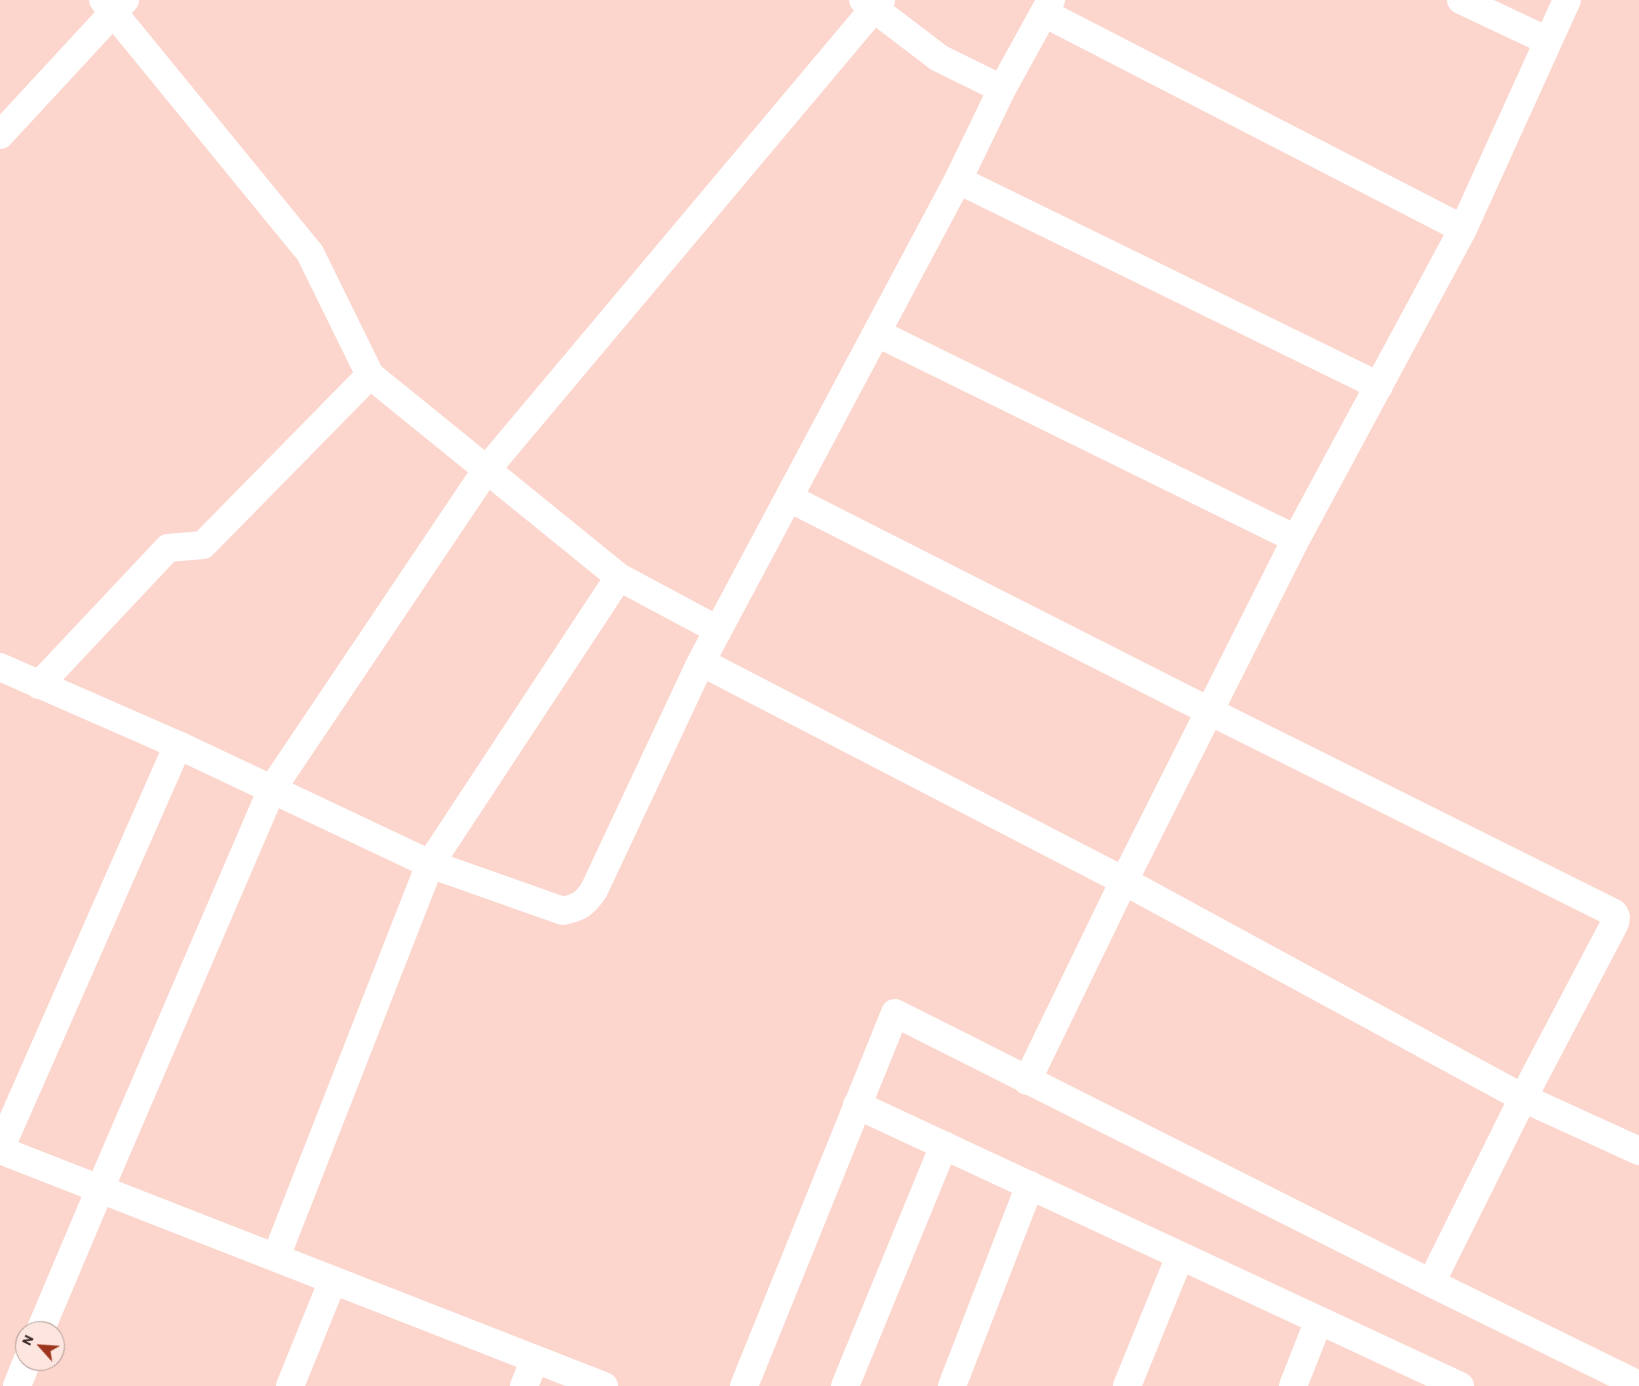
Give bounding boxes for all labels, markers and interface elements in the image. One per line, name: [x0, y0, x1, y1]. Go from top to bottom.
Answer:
north arrow: [15, 1321, 65, 1371]
text: N: [17, 1332, 37, 1348]

